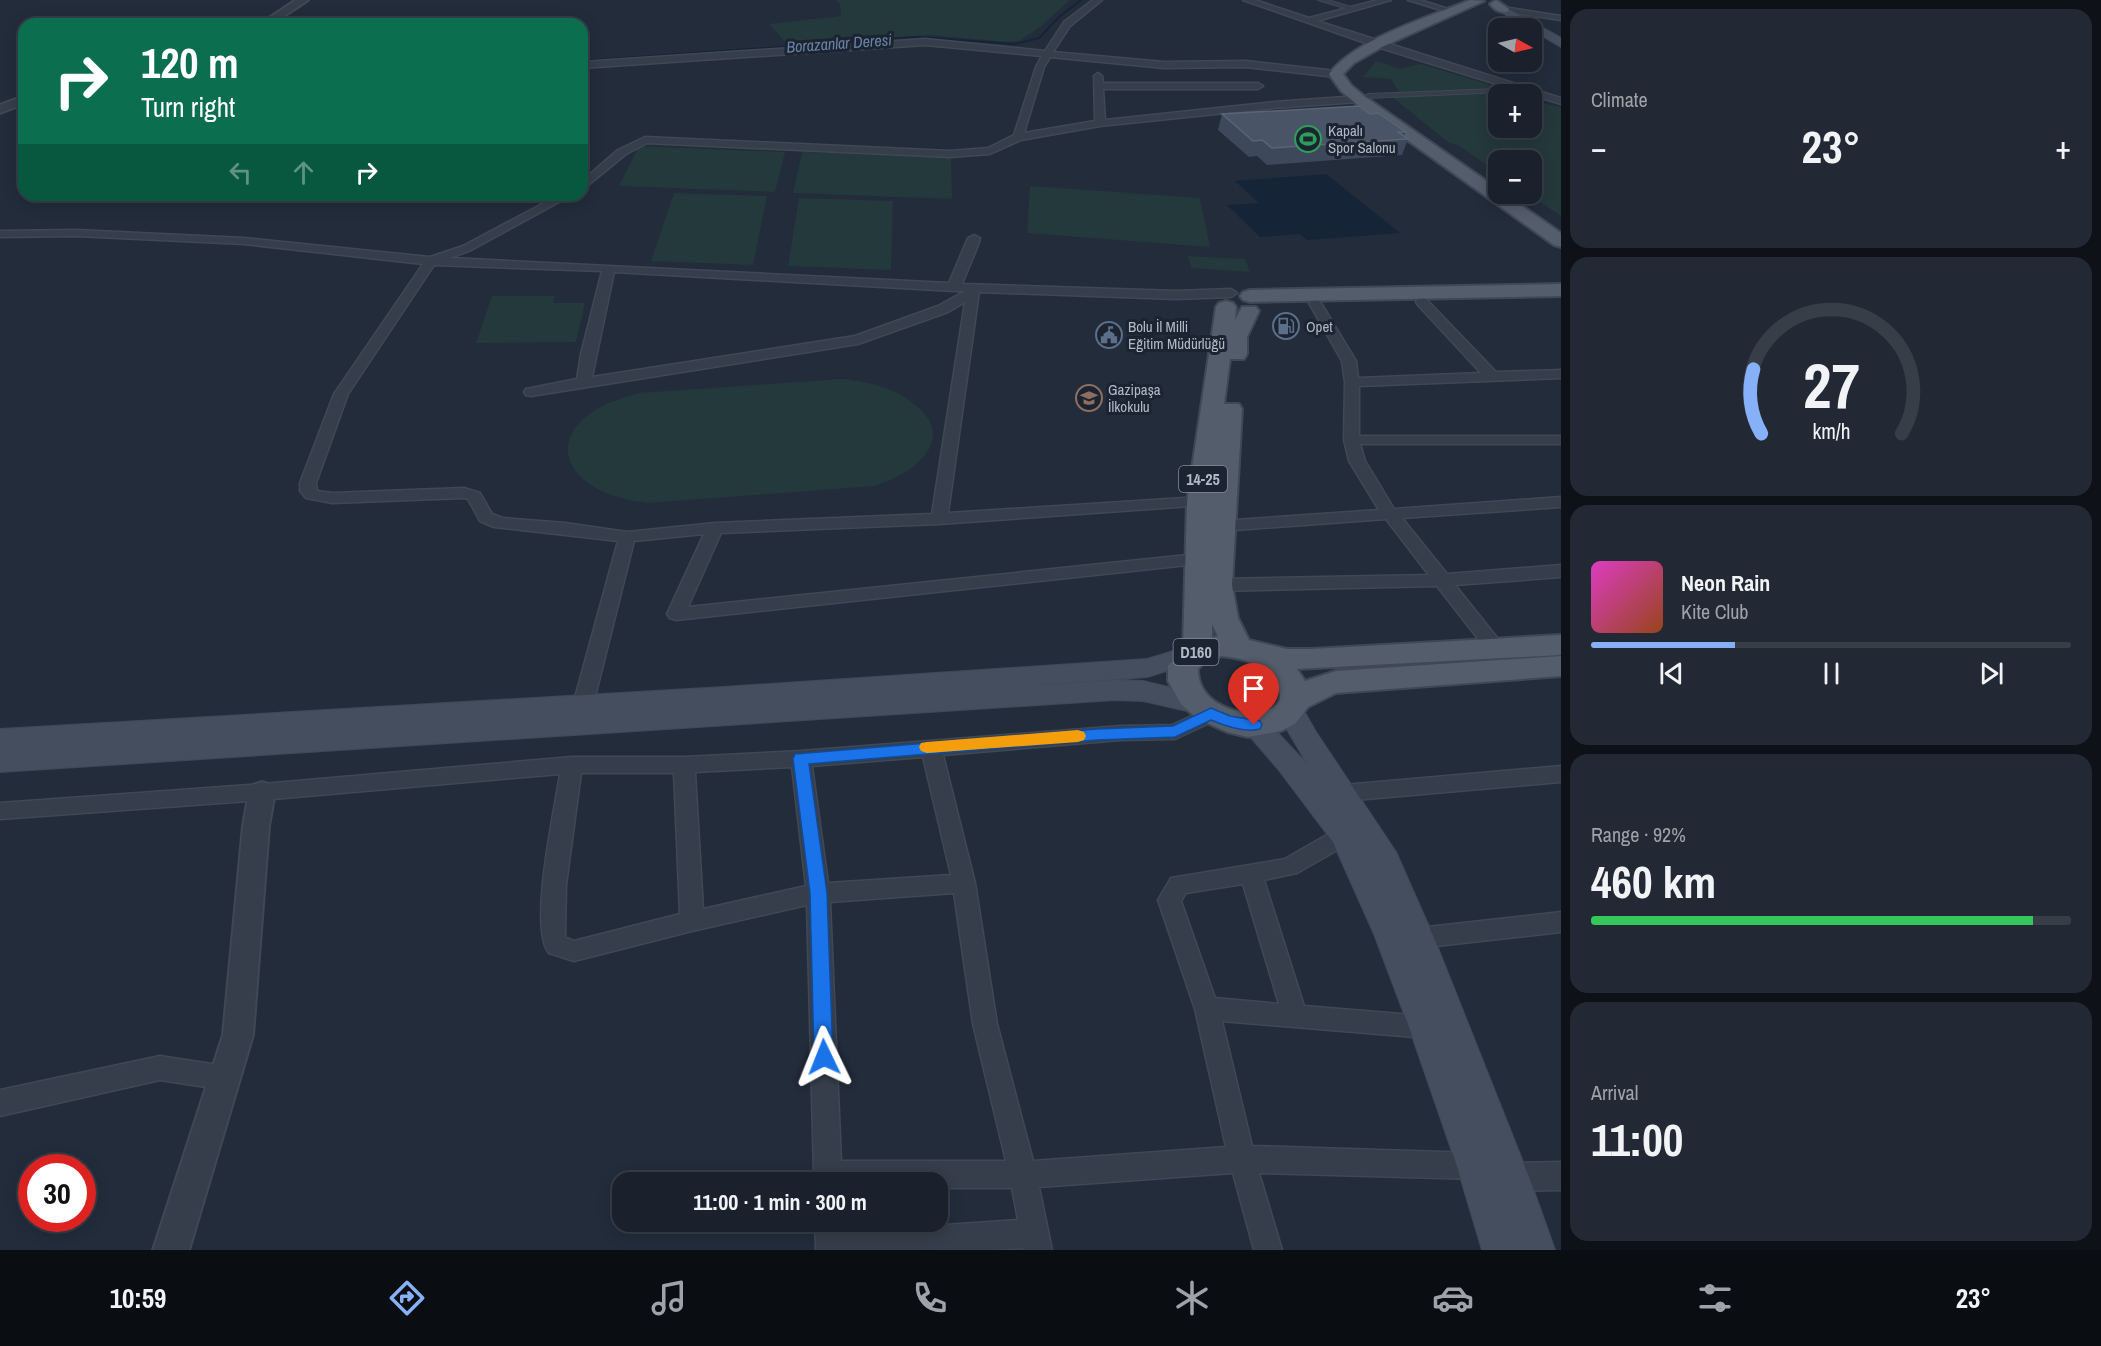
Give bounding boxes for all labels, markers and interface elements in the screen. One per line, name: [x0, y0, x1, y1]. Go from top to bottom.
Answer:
north arrow: [1488, 18, 1542, 72]
map controls: [1488, 18, 1542, 204]
water label: Borazanlar Deresi: [785, 28, 893, 58]
text: 120 m: [141, 35, 239, 91]
icon: right: [42, 42, 120, 120]
button: +: [1488, 84, 1542, 138]
text: Climate: [1591, 86, 1648, 113]
text: Turn right: [141, 89, 235, 125]
text: 23°: [1801, 116, 1861, 177]
place label: Kapalı Spor Salonu: [1328, 120, 1396, 158]
sports icon: Kapalı Spor Salonu: [1293, 124, 1323, 154]
text: −: [1591, 125, 1607, 169]
text: +: [2055, 125, 2071, 169]
button: −: [1488, 150, 1542, 204]
icon: left: [224, 156, 257, 189]
icon: ahead: [287, 156, 320, 189]
icon: right: [350, 156, 383, 189]
fuel station icon: Opet: [1271, 311, 1301, 341]
place label: Bolu İl Milli Eğitim Müdürlüğü: [1128, 316, 1225, 354]
place label: Opet: [1306, 316, 1333, 337]
public building icon: Bolu İl Milli Eğitim Müdürlüğü: [1094, 320, 1124, 350]
text: 27: [1803, 343, 1859, 427]
place label: Gazipaşa İlkokulu: [1108, 379, 1161, 417]
school or university icon: Gazipaşa İlkokulu: [1074, 383, 1104, 413]
text: km/h: [1812, 417, 1850, 446]
road number: 14-25: [1179, 466, 1227, 492]
text: Neon Rain: [1681, 568, 1770, 598]
text: Kite Club: [1681, 598, 1748, 625]
road number: D160: [1174, 639, 1218, 665]
icon: previous: [1655, 657, 1688, 690]
icon: pause: [1815, 657, 1848, 690]
icon: next: [1975, 657, 2008, 690]
pin: [1228, 663, 1279, 725]
icon: arrive: [1237, 672, 1270, 705]
text: Range · 92%: [1591, 821, 1686, 848]
text: 460 km: [1591, 851, 1716, 912]
position arrow: [792, 1025, 856, 1089]
text: Arrival: [1591, 1079, 1638, 1106]
text: 11:00: [1591, 1109, 1683, 1170]
speed limit sign: 30: [18, 1154, 96, 1232]
text: 11:00 · 1 min · 300 m: [693, 1187, 867, 1217]
icon: directions: [386, 1277, 428, 1319]
icon: music: [648, 1277, 690, 1319]
icon: phone: [909, 1277, 951, 1319]
icon: climate: [1171, 1277, 1213, 1319]
icon: car: [1432, 1277, 1474, 1319]
icon: filters: [1694, 1277, 1736, 1319]
text: 10:59: [110, 1280, 166, 1316]
text: 23°: [1956, 1280, 1991, 1316]

